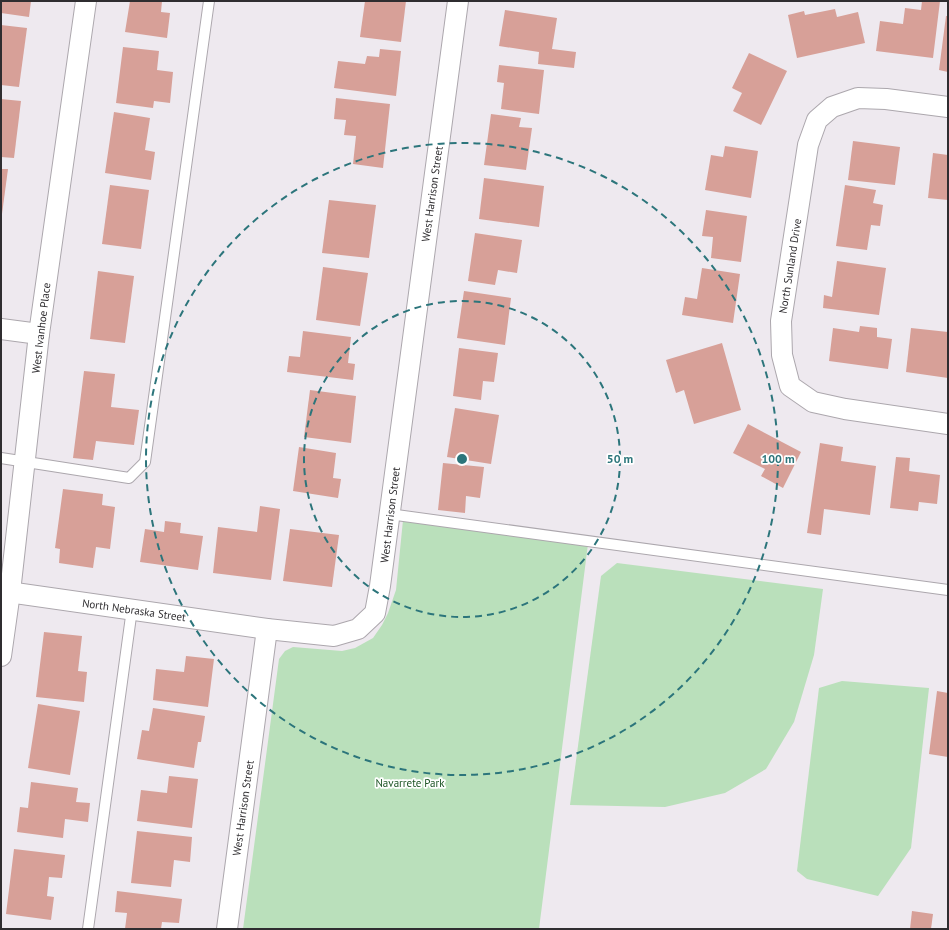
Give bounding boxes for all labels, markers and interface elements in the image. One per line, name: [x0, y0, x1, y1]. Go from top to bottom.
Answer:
street label: West Harrison Street: [418, 145, 446, 243]
street label: North Sunland Drive: [776, 217, 804, 315]
street label: West Ivanhoe Place: [29, 282, 54, 374]
text: 50 m: [607, 451, 633, 466]
text: 100 m: [761, 451, 795, 466]
centre of rings: [455, 452, 469, 466]
street label: West Harrison Street: [377, 466, 403, 564]
street label: North Nebraska Street: [81, 596, 187, 624]
street label: West Harrison Street: [229, 759, 257, 857]
park label: Navarrete Park: [375, 776, 445, 790]

